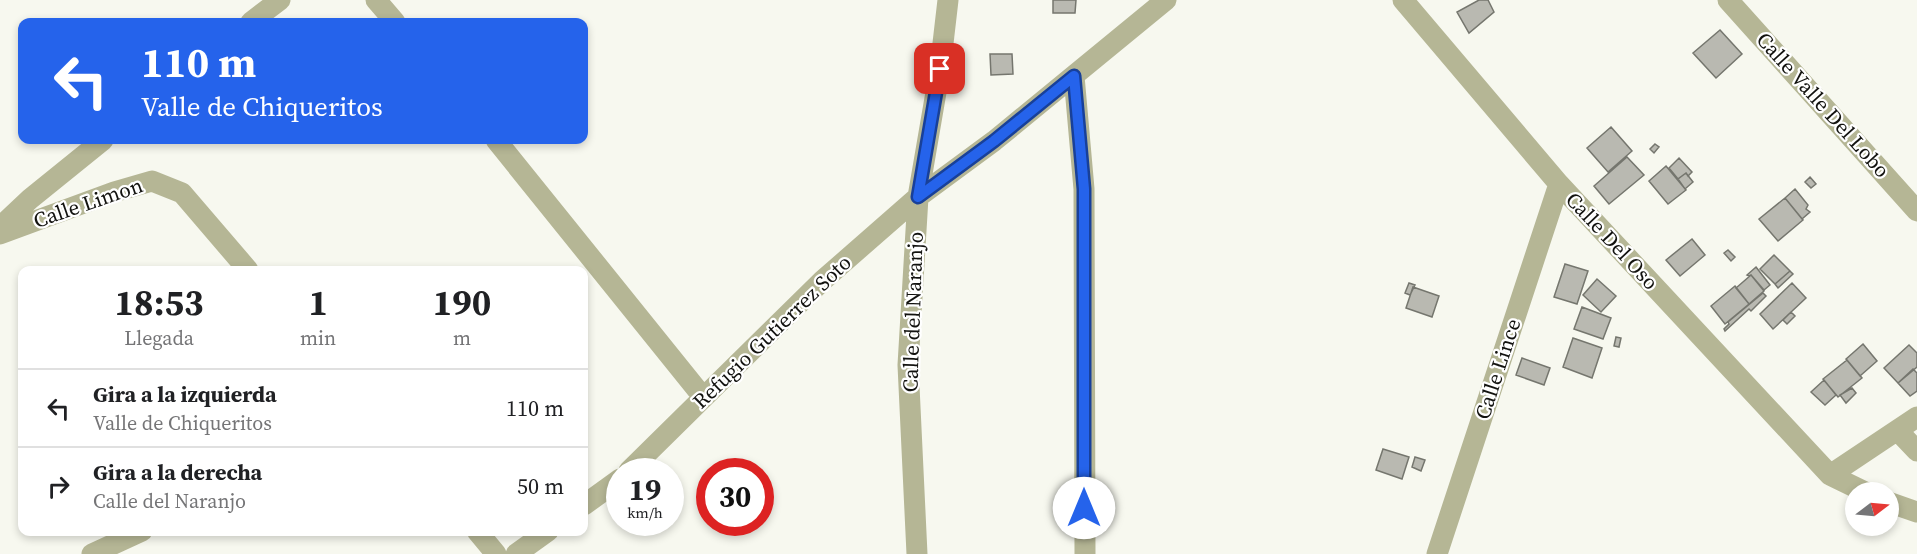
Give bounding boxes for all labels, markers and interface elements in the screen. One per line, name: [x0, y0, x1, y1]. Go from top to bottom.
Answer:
street label: Calle Valle Del Lobo: [1750, 26, 1897, 184]
text: 110 m: [141, 33, 256, 91]
icon: left: [42, 42, 120, 120]
pin: [914, 43, 965, 94]
icon: arrive: [923, 52, 956, 85]
text: Valle de Chiqueritos: [141, 88, 383, 125]
street label: Calle Limon: [29, 170, 147, 235]
street label: Calle Del Oso: [1559, 185, 1665, 296]
street label: Calle del Naranjo: [895, 231, 930, 393]
street label: Refugio Gutierrez Soto: [686, 248, 857, 415]
text: 18:53: [115, 278, 203, 327]
text: 1: [308, 278, 328, 327]
text: 190: [433, 278, 491, 327]
street label: Calle Lince: [1468, 315, 1527, 423]
text: Llegada: [124, 324, 194, 352]
text: min: [300, 324, 336, 352]
text: m: [453, 324, 471, 352]
text: Gira a la izquierda: [93, 379, 277, 409]
icon: left: [42, 392, 75, 425]
text: 110 m: [506, 393, 564, 423]
text: Valle de Chiqueritos: [93, 409, 272, 437]
text: Gira a la derecha: [93, 457, 262, 487]
speed limit sign: 30: [696, 458, 774, 536]
text: 19: [629, 469, 661, 510]
icon: right: [42, 470, 75, 503]
text: 50 m: [517, 471, 564, 501]
position arrow: [1052, 476, 1116, 540]
north arrow: [1845, 482, 1899, 536]
map controls: [1845, 482, 1899, 536]
text: Calle del Naranjo: [93, 487, 246, 515]
text: km/h: [627, 502, 663, 523]

